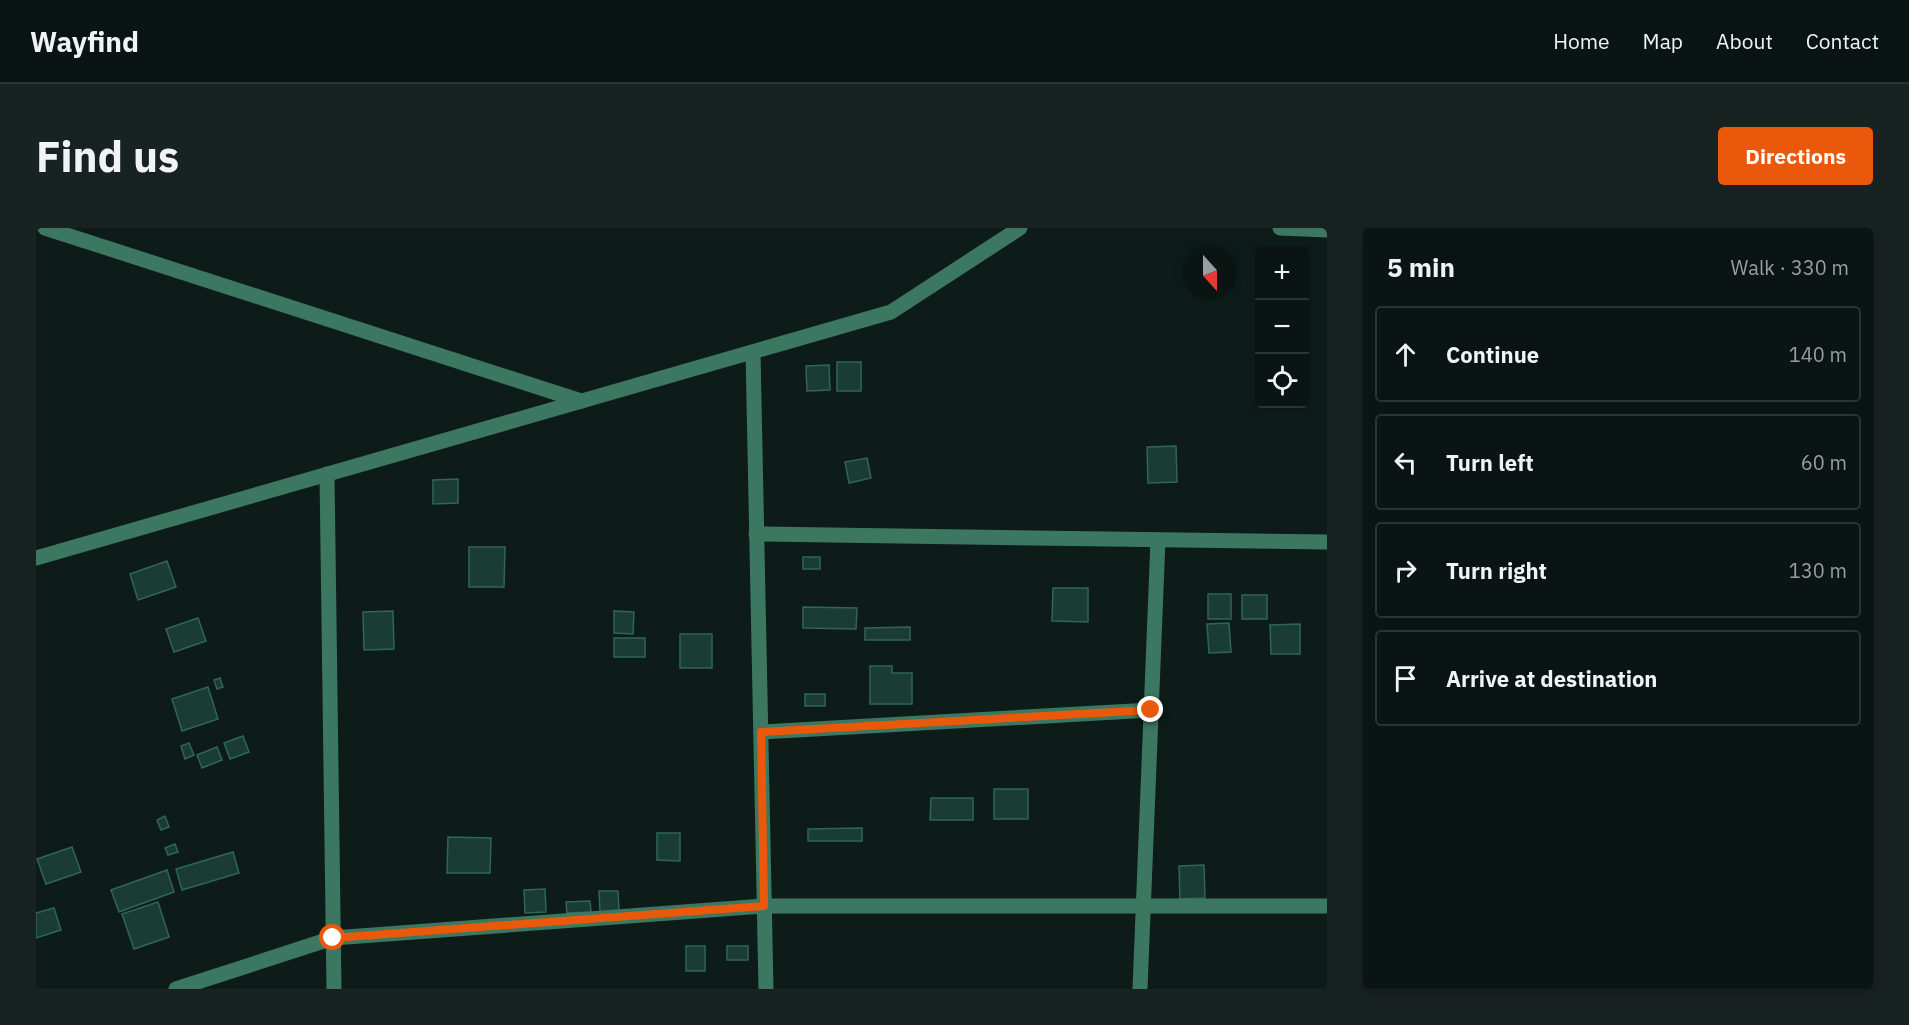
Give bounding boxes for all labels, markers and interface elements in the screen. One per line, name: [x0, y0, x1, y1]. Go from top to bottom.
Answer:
text: Wayfind: [30, 23, 139, 60]
text: Home: [1553, 27, 1610, 55]
text: Map: [1643, 27, 1683, 55]
text: About: [1716, 27, 1773, 55]
text: Contact: [1806, 27, 1879, 55]
button: Directions: [1718, 127, 1873, 185]
text: Find us: [36, 129, 179, 184]
north arrow: [1183, 246, 1237, 300]
map controls: [1255, 246, 1309, 408]
button: +: [1255, 246, 1309, 300]
text: 5 min: [1387, 250, 1455, 284]
text: Walk · 330 m: [1731, 254, 1849, 281]
button: −: [1255, 300, 1309, 354]
icon: ahead: [1389, 338, 1422, 371]
text: Continue: [1446, 340, 1539, 369]
text: 140 m: [1789, 341, 1847, 368]
button: locate: [1255, 354, 1309, 408]
icon: left: [1389, 446, 1422, 479]
text: Turn left: [1446, 448, 1534, 477]
text: 60 m: [1801, 449, 1847, 476]
icon: right: [1389, 554, 1422, 587]
text: Turn right: [1446, 556, 1547, 585]
text: 130 m: [1789, 557, 1847, 584]
icon: arrive: [1389, 662, 1422, 695]
text: Arrive at destination: [1446, 664, 1657, 693]
route end: [1137, 696, 1163, 722]
route start: [319, 924, 345, 950]

